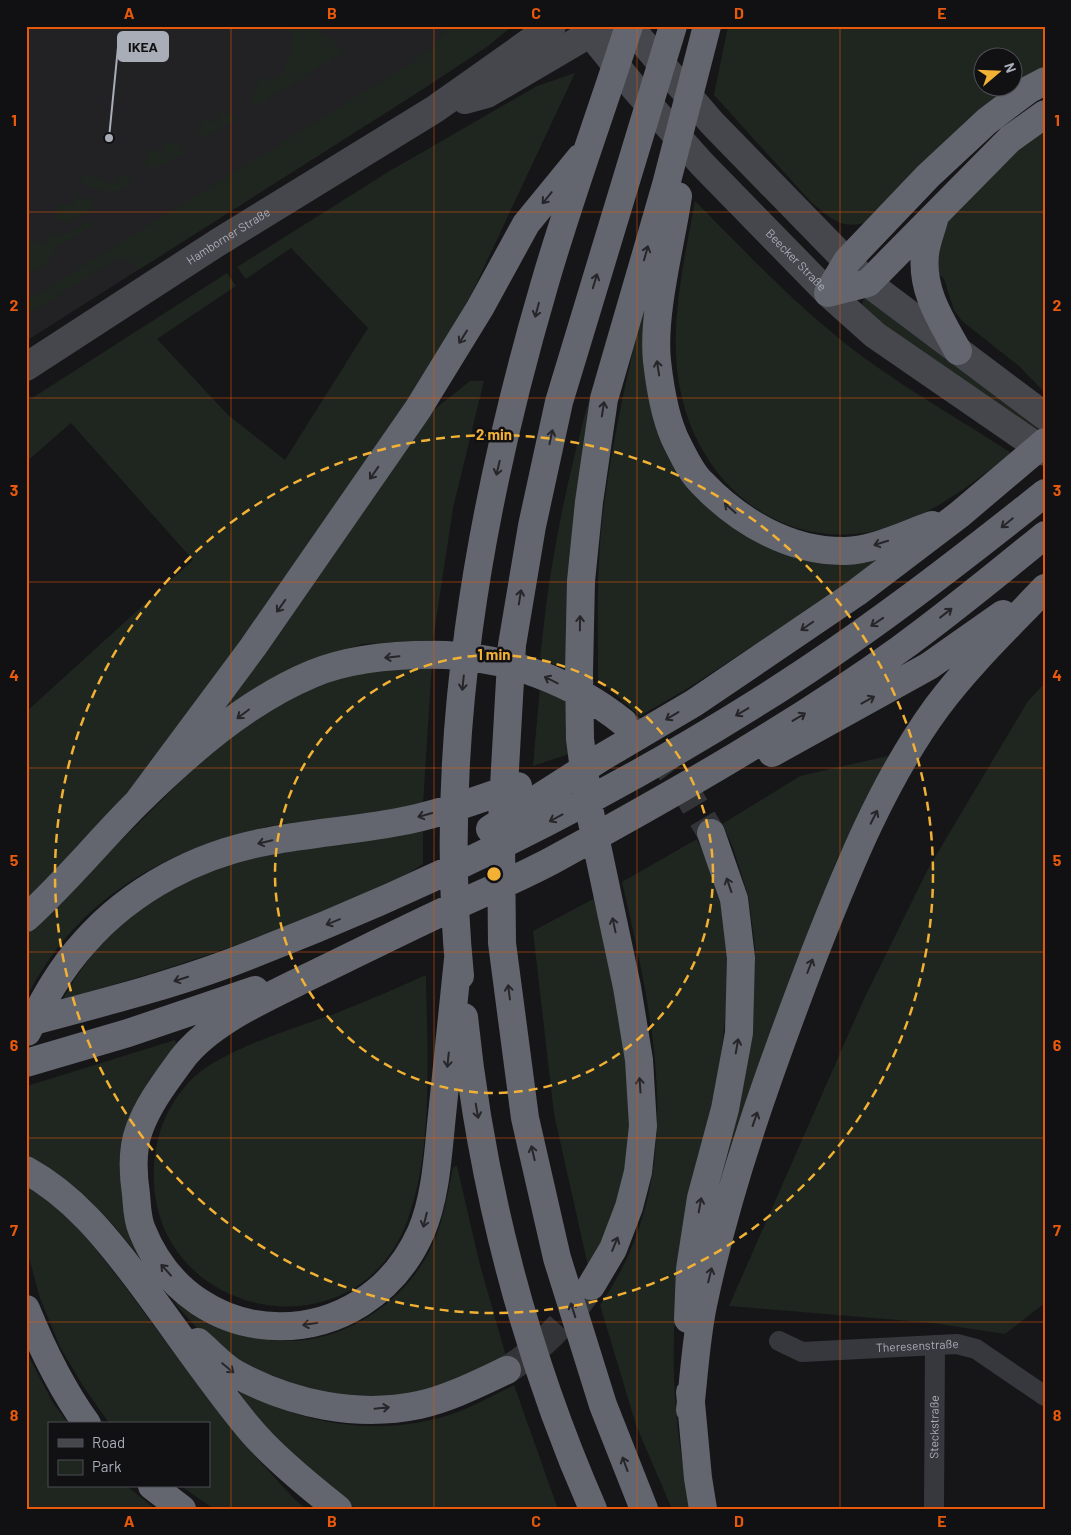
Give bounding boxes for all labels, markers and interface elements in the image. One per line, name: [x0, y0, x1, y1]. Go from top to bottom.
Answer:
text: A: [124, 3, 135, 22]
text: B: [327, 3, 337, 22]
text: C: [531, 3, 541, 22]
text: D: [734, 3, 744, 22]
text: E: [937, 3, 947, 22]
callout: IKEA: [118, 32, 168, 61]
text: IKEA: [128, 38, 159, 55]
north arrow: [974, 48, 1024, 98]
text: N: [1001, 60, 1020, 75]
text: 1: [11, 110, 17, 129]
text: 1: [1054, 110, 1060, 129]
one-way arrow: [541, 191, 552, 204]
street label: Hamborner Straße: [184, 204, 272, 267]
street label: Beecker Straße: [763, 226, 830, 293]
one-way arrow: [642, 245, 652, 261]
one-way arrow: [591, 273, 601, 289]
text: 2: [10, 295, 19, 314]
text: 2: [1053, 295, 1062, 314]
one-way arrow: [532, 302, 541, 318]
one-way arrow: [457, 329, 467, 343]
one-way arrow: [653, 360, 663, 376]
one-way arrow: [598, 402, 608, 418]
text: 2 min: [476, 425, 512, 443]
one-way arrow: [547, 430, 556, 446]
one-way arrow: [493, 459, 502, 475]
one-way arrow: [369, 465, 379, 479]
text: 3: [10, 480, 18, 499]
text: 3: [1053, 480, 1061, 499]
one-way arrow: [723, 502, 736, 514]
one-way arrow: [1001, 518, 1014, 529]
one-way arrow: [873, 538, 889, 548]
one-way arrow: [516, 589, 526, 605]
one-way arrow: [276, 599, 286, 613]
one-way arrow: [940, 608, 953, 619]
one-way arrow: [575, 615, 585, 632]
one-way arrow: [871, 617, 885, 627]
one-way arrow: [801, 621, 815, 631]
text: 1 min: [478, 645, 510, 663]
one-way arrow: [385, 652, 401, 662]
text: 4: [9, 665, 19, 684]
text: 4: [1052, 665, 1062, 684]
one-way arrow: [458, 675, 468, 691]
one-way arrow: [544, 675, 559, 684]
one-way arrow: [860, 695, 875, 704]
one-way arrow: [736, 707, 750, 717]
one-way arrow: [236, 709, 250, 719]
one-way arrow: [666, 711, 680, 721]
one-way arrow: [792, 711, 806, 721]
one-way arrow: [417, 810, 433, 820]
one-way arrow: [870, 810, 879, 825]
one-way arrow: [548, 813, 563, 823]
one-way arrow: [257, 838, 273, 847]
text: 5: [10, 850, 19, 869]
text: 5: [1053, 850, 1062, 869]
centre of rings: [485, 865, 503, 883]
one-way arrow: [724, 878, 734, 894]
one-way arrow: [326, 917, 341, 927]
one-way arrow: [608, 918, 618, 934]
one-way arrow: [806, 959, 815, 974]
one-way arrow: [173, 974, 189, 984]
one-way arrow: [504, 985, 514, 1001]
text: 6: [10, 1035, 19, 1054]
text: 6: [1053, 1035, 1062, 1054]
one-way arrow: [732, 1039, 742, 1055]
one-way arrow: [443, 1051, 453, 1067]
one-way arrow: [636, 1078, 645, 1094]
one-way arrow: [472, 1103, 482, 1119]
one-way arrow: [751, 1112, 761, 1128]
one-way arrow: [528, 1145, 537, 1161]
one-way arrow: [695, 1197, 705, 1213]
one-way arrow: [419, 1212, 429, 1228]
text: 7: [10, 1220, 18, 1239]
text: 7: [1053, 1220, 1061, 1239]
one-way arrow: [611, 1236, 620, 1252]
one-way arrow: [160, 1264, 172, 1277]
one-way arrow: [706, 1268, 715, 1284]
one-way arrow: [568, 1303, 577, 1318]
one-way arrow: [303, 1319, 319, 1329]
street label: Theresenstraße: [876, 1336, 959, 1354]
one-way arrow: [222, 1362, 235, 1373]
street label: Steckstraße: [926, 1395, 941, 1459]
one-way arrow: [374, 1403, 390, 1413]
text: 8: [10, 1405, 19, 1424]
text: 8: [1053, 1405, 1062, 1424]
legend: [48, 1422, 210, 1488]
text: Road: [92, 1433, 125, 1451]
text: Park: [92, 1457, 122, 1475]
one-way arrow: [620, 1457, 629, 1472]
text: A: [124, 1511, 135, 1530]
text: B: [327, 1511, 337, 1530]
text: C: [531, 1511, 541, 1530]
text: D: [734, 1511, 744, 1530]
text: E: [937, 1511, 947, 1530]

